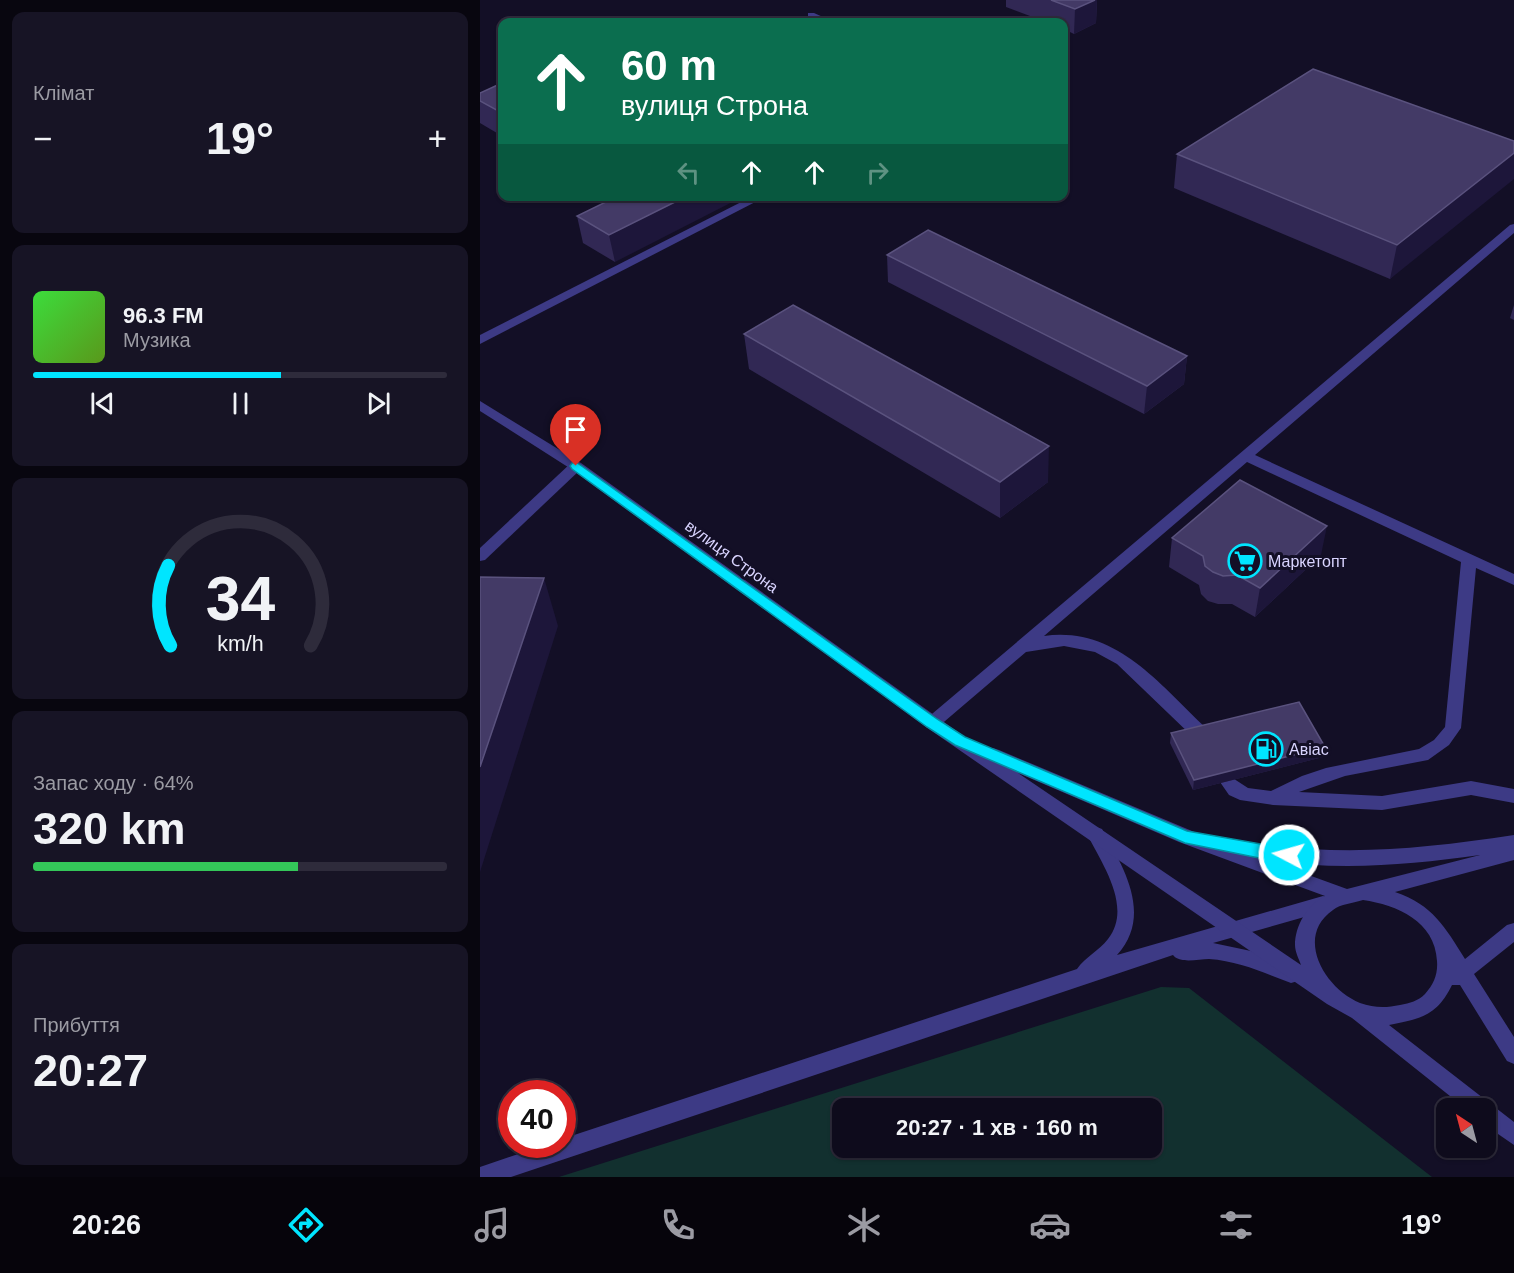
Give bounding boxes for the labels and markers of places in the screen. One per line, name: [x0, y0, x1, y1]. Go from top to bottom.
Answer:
pin: [550, 404, 601, 466]
supermarket icon: Маркетопт: [1227, 543, 1263, 579]
place label: Маркетопт: [1268, 553, 1348, 570]
fuel station icon: Авіас: [1248, 731, 1284, 767]
place label: Авіас: [1289, 741, 1329, 758]

